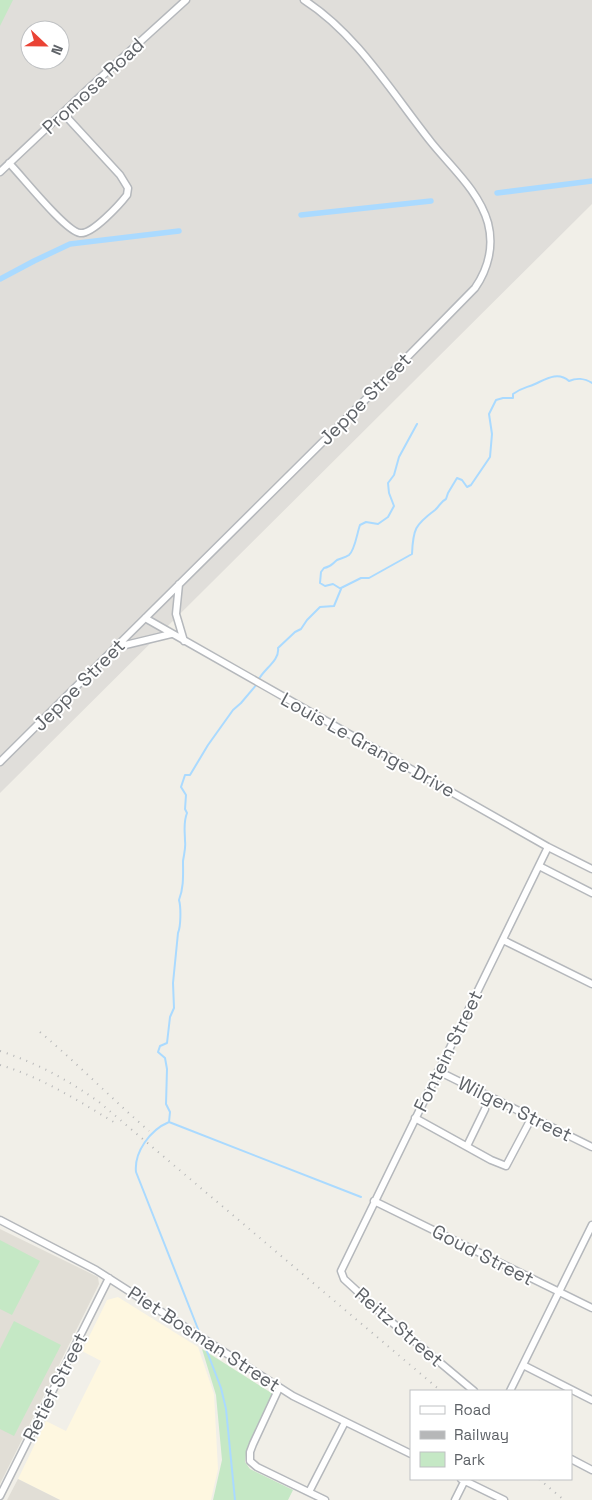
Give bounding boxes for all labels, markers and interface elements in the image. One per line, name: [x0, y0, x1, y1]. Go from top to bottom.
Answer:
north arrow: [20, 20, 70, 70]
street label: Promosa Road: [37, 32, 149, 140]
text: N: [47, 42, 67, 58]
street label: Jeppe Street: [313, 347, 417, 451]
street label: Jeppe Street: [27, 633, 131, 737]
street label: Louis Le Grange Drive: [276, 687, 460, 803]
street label: Fontein Street: [408, 986, 488, 1116]
street label: Wilgen Street: [454, 1071, 576, 1147]
street label: Goud Street: [428, 1219, 538, 1291]
street label: Piet Bosman Street: [123, 1280, 285, 1398]
street label: Reitz Street: [349, 1282, 449, 1372]
street label: Retief Street: [17, 1329, 93, 1445]
legend: [410, 1390, 572, 1480]
text: Road: [454, 1400, 491, 1419]
text: Railway: [454, 1425, 509, 1444]
text: Park: [454, 1450, 485, 1469]

